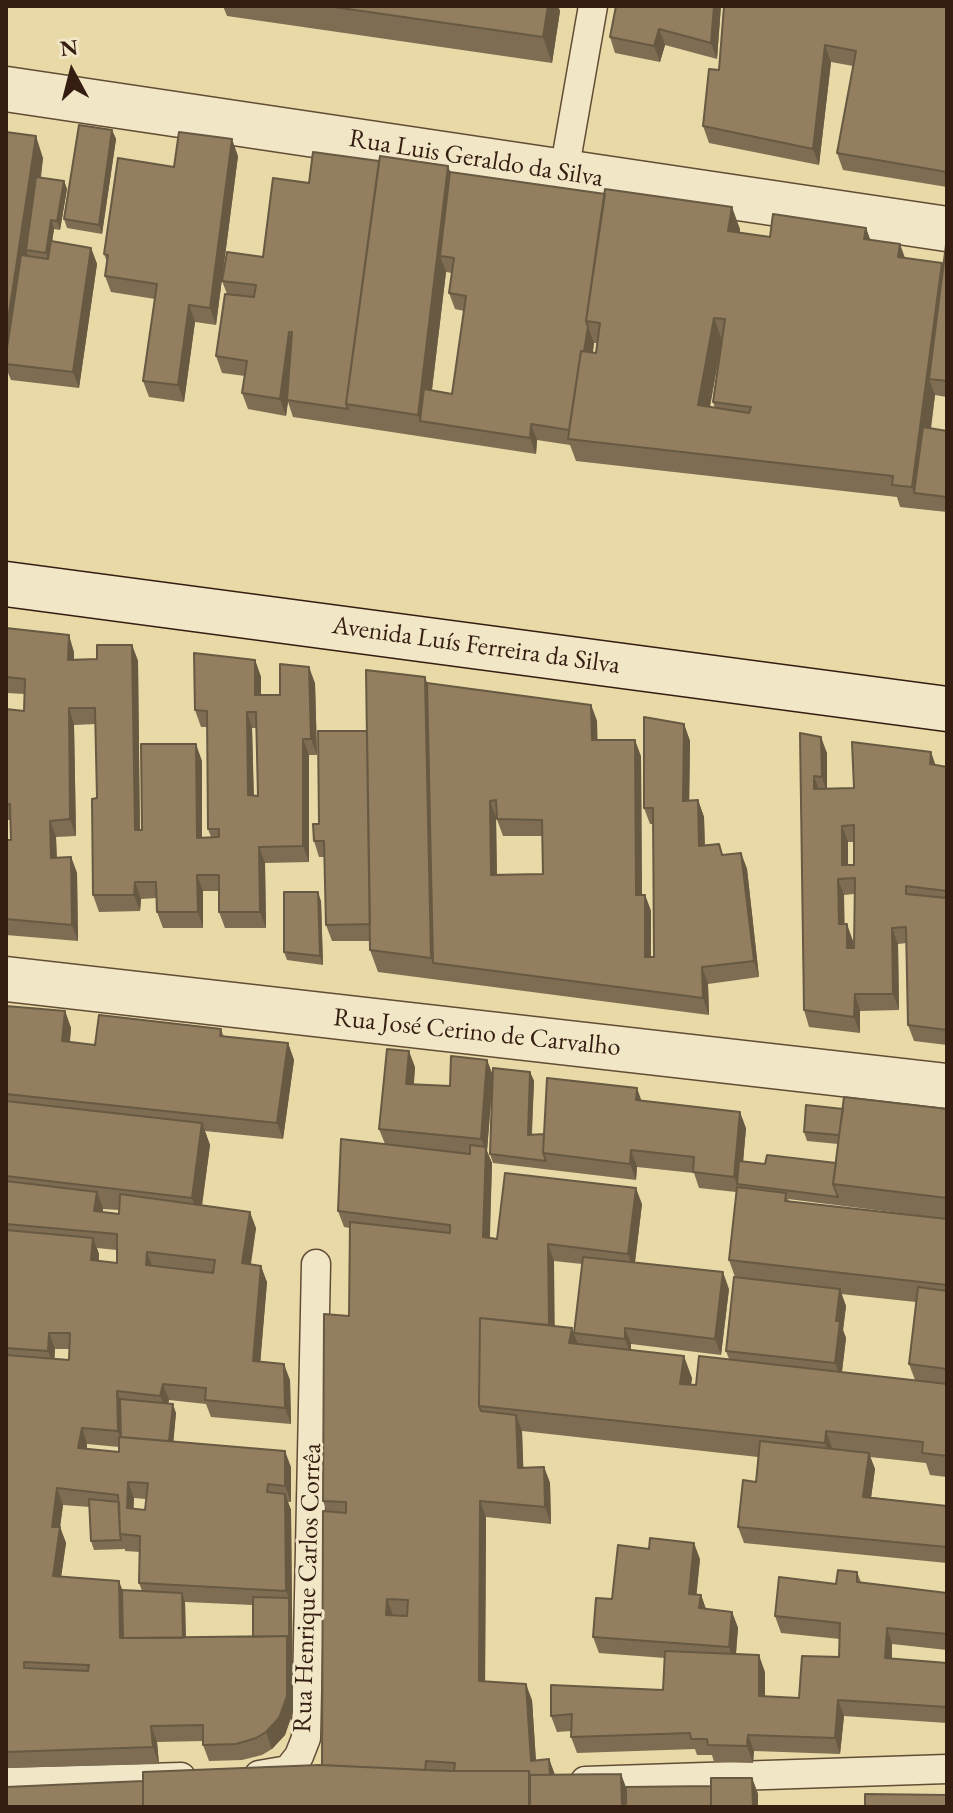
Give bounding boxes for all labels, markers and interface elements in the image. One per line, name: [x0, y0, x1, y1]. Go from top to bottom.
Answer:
north arrow: [32, 32, 112, 112]
text: N: [58, 32, 80, 63]
street label: Rua Luis Geraldo da Silva: [347, 123, 605, 195]
street label: Avenida Luís Ferreira da Silva: [330, 610, 622, 682]
street label: Rua José Cerino de Carvalho: [332, 1002, 622, 1064]
street label: Rua Henrique Carlos Corrêa: [287, 1443, 329, 1733]

